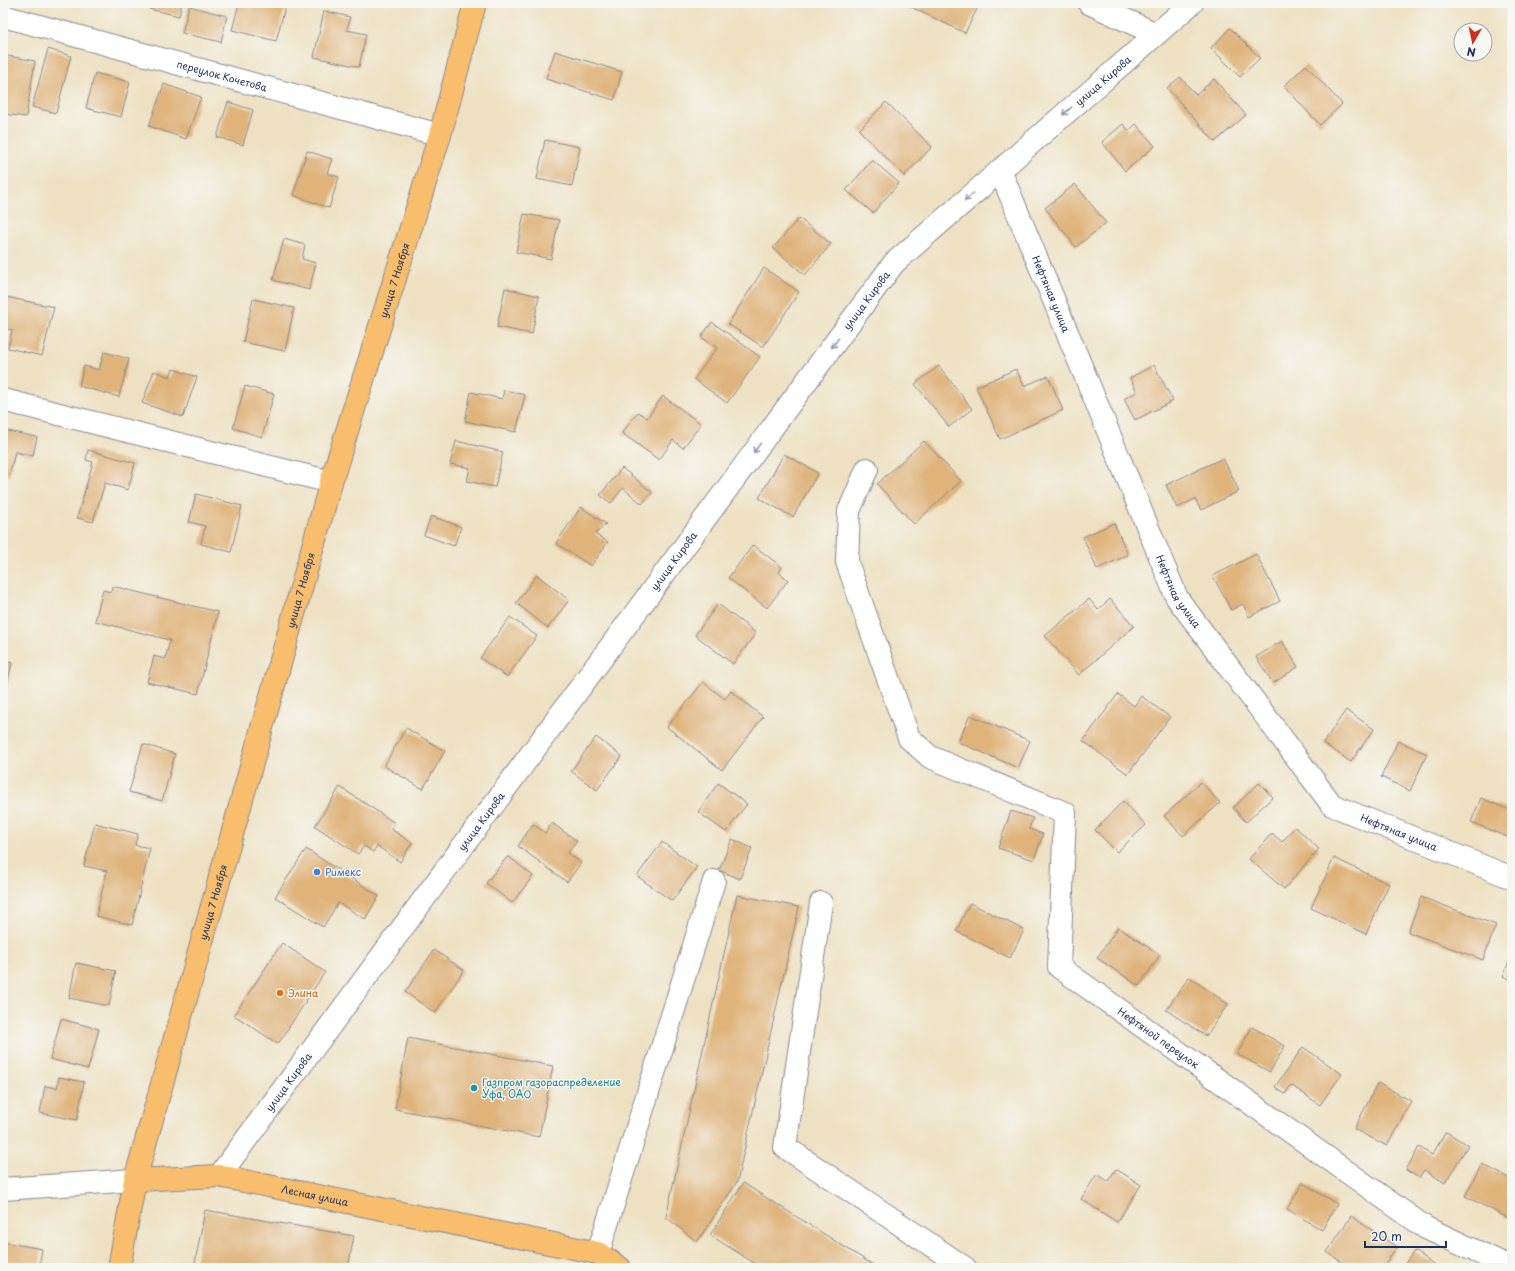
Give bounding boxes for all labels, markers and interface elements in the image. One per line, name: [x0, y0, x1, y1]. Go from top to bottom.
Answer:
north arrow: [1453, 22, 1493, 62]
text: N: [1465, 43, 1477, 61]
street label: улица Кирова: [1072, 51, 1135, 109]
street label: переулок Кочетова: [175, 56, 270, 95]
one-way arrow: [1062, 107, 1073, 116]
one-way arrow: [965, 192, 975, 201]
street label: улица 7 Ноября: [375, 241, 413, 319]
street label: Нефтяная улица: [1029, 253, 1074, 335]
street label: улица Кирова: [839, 267, 893, 333]
one-way arrow: [830, 338, 839, 349]
one-way arrow: [753, 442, 761, 453]
street label: улица Кирова: [647, 527, 701, 593]
street label: улица 7 Ноября: [282, 551, 318, 630]
street label: Нефтяная улица: [1153, 553, 1205, 631]
street label: улица Кирова: [454, 788, 508, 854]
street label: Нефтяная улица: [1359, 809, 1440, 854]
street label: улица 7 Ноября: [195, 863, 230, 942]
place label: Римекс: [325, 864, 361, 879]
marker: Римекс: [312, 867, 322, 877]
place label: Элина: [288, 985, 319, 1000]
marker: Элина: [275, 988, 285, 998]
street label: Нефтяной переулок: [1115, 1003, 1202, 1071]
street label: улица Кирова: [261, 1048, 315, 1114]
place label: Газпром газораспределение Уфа, ОАО: [482, 1074, 621, 1101]
marker: Газпром газораспределение Уфа, ОАО: [469, 1083, 479, 1093]
street label: Лесная улица: [280, 1181, 351, 1209]
scale bar: [1365, 1223, 1446, 1249]
text: 20 m: [1371, 1227, 1402, 1245]

